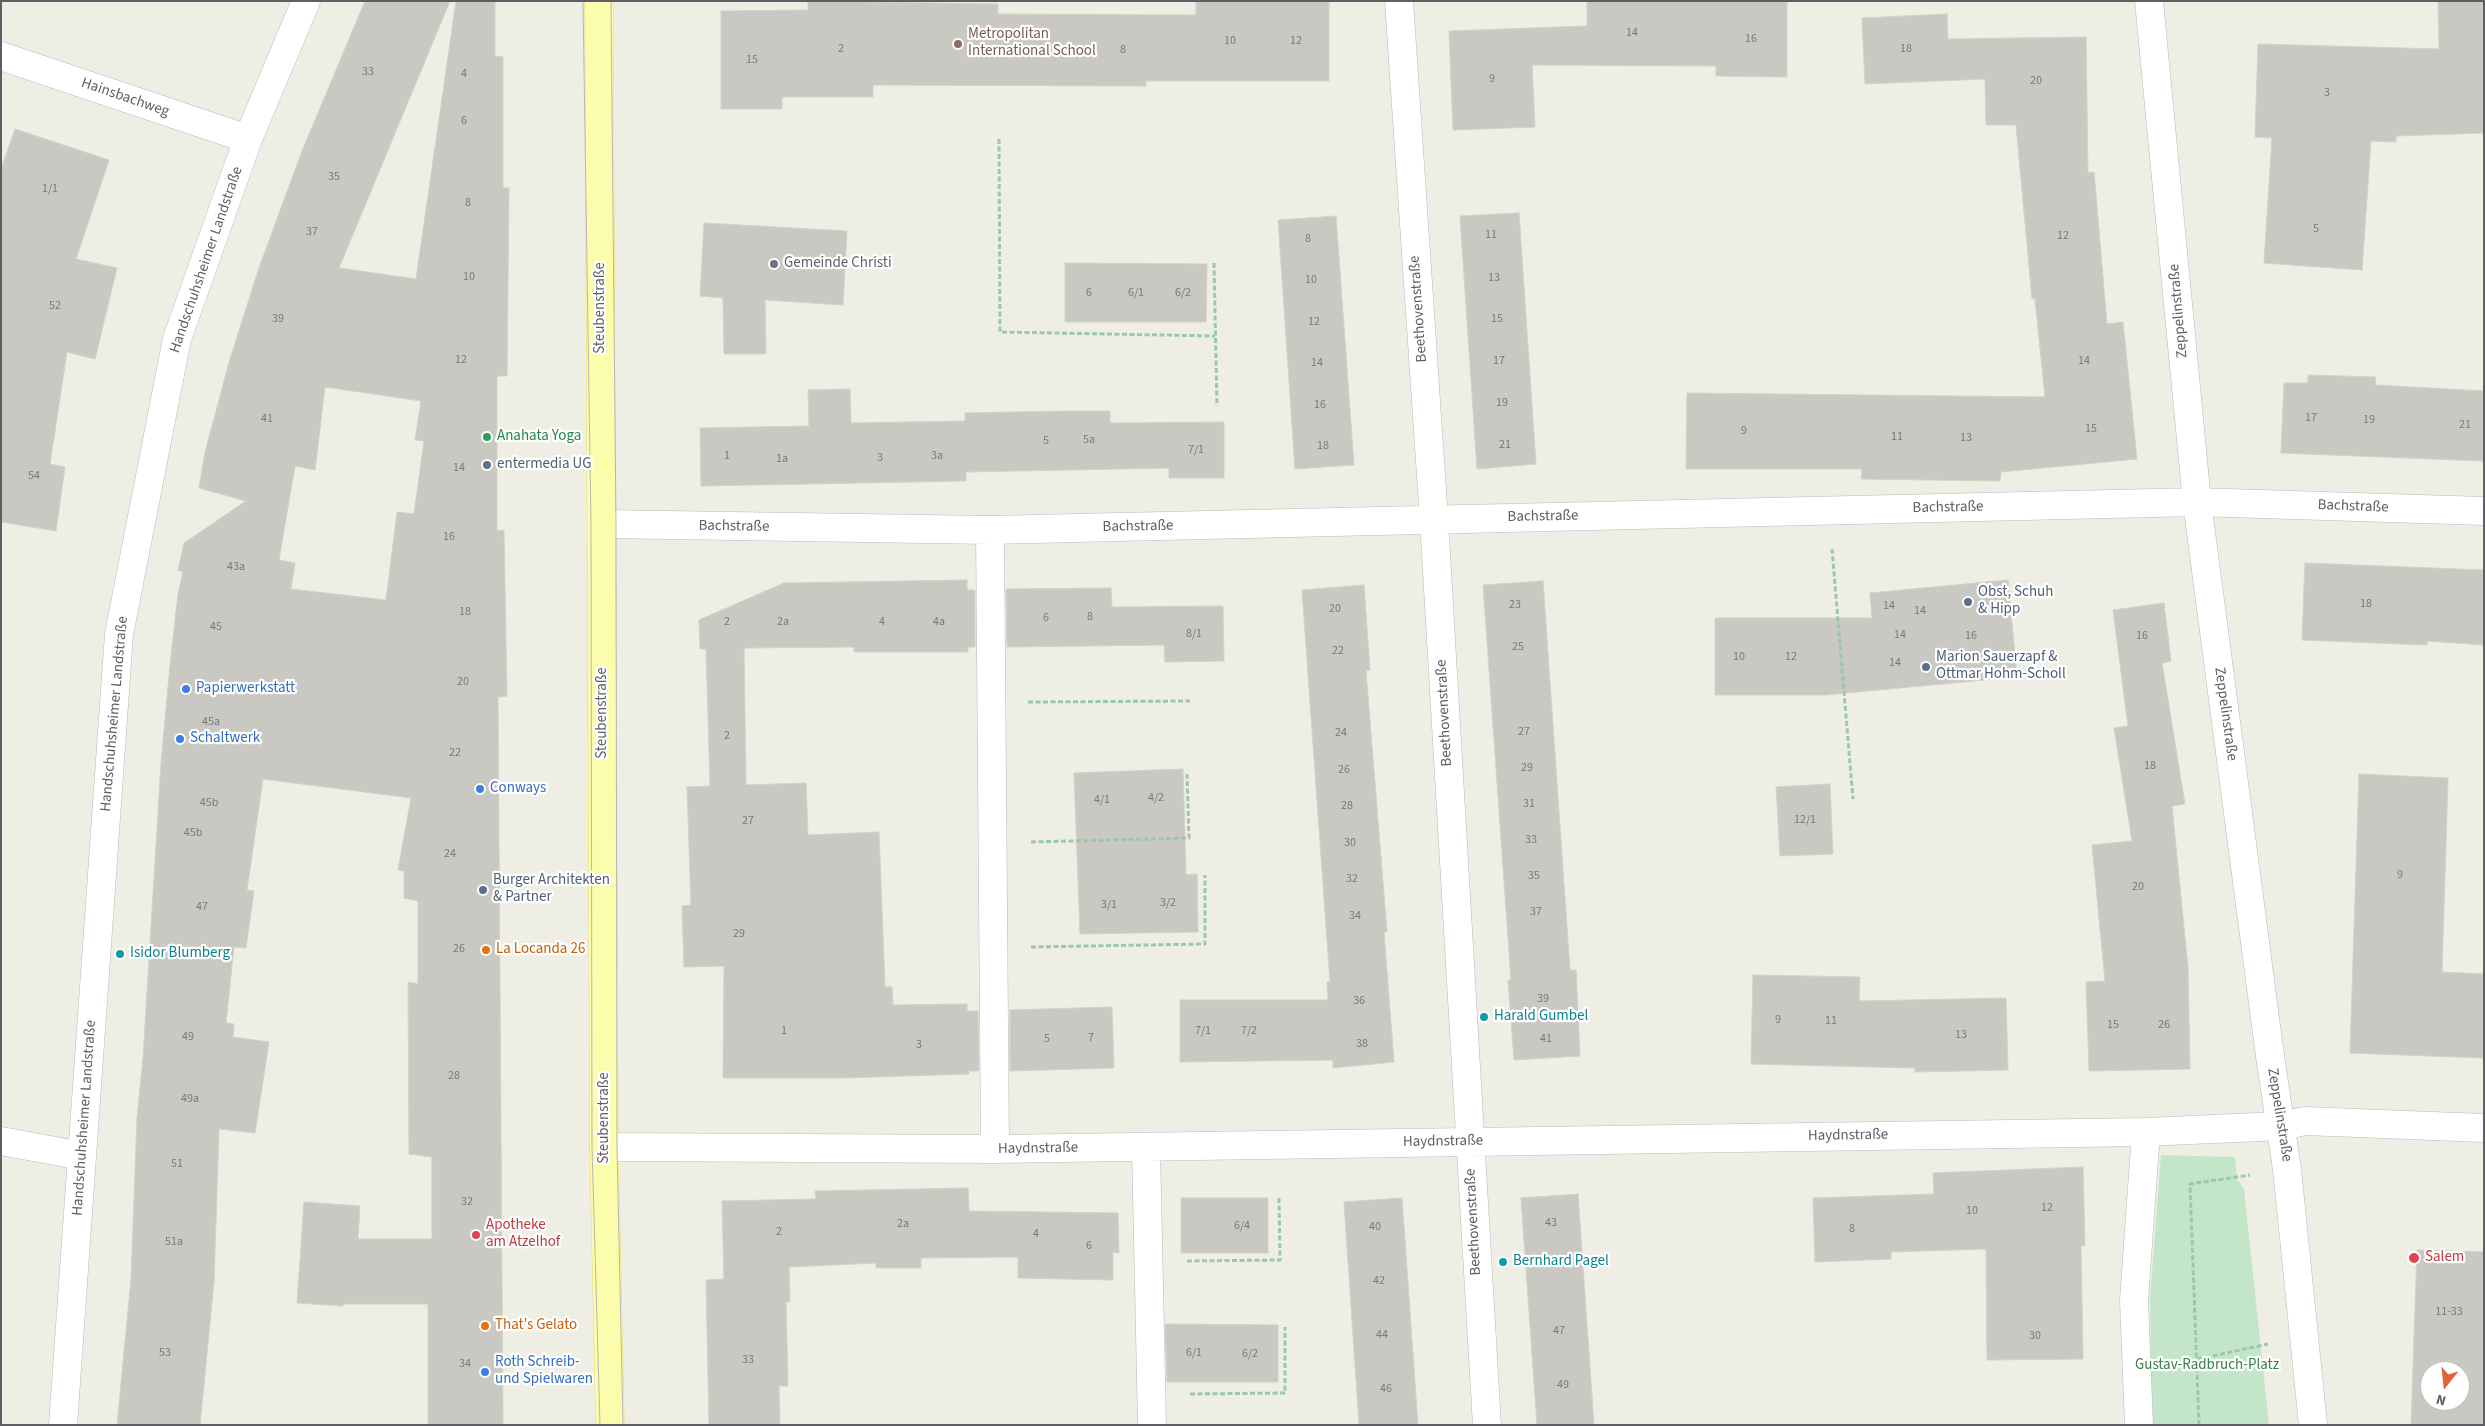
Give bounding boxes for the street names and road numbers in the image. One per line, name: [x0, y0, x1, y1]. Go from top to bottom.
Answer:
street label: Hainsbachweg: [79, 75, 171, 121]
street label: Handschuhsheimer Landstraße: [167, 164, 247, 356]
street label: Beethovenstraße: [1406, 255, 1432, 363]
street label: Steubenstraße: [592, 262, 610, 354]
street label: Zeppelinstraße: [2166, 263, 2192, 359]
street label: Bachstraße: [2317, 497, 2389, 517]
street label: Bachstraße: [1912, 498, 1984, 518]
street label: Bachstraße: [1507, 507, 1579, 527]
street label: Bachstraße: [698, 517, 770, 537]
street label: Bachstraße: [1102, 517, 1174, 537]
street label: Handschuhsheimer Landstraße: [97, 616, 133, 812]
street label: Beethovenstraße: [1433, 659, 1457, 767]
street label: Zeppelinstraße: [2210, 666, 2240, 762]
street label: Steubenstraße: [594, 667, 612, 759]
street label: Handschuhsheimer Landstraße: [69, 1020, 101, 1216]
street label: Zeppelinstraße: [2263, 1067, 2295, 1163]
street label: Steubenstraße: [596, 1072, 614, 1164]
street label: Haydnstraße: [1808, 1126, 1888, 1146]
street label: Haydnstraße: [1403, 1132, 1483, 1152]
street label: Haydnstraße: [998, 1139, 1078, 1159]
street label: Beethovenstraße: [1462, 1168, 1486, 1276]

